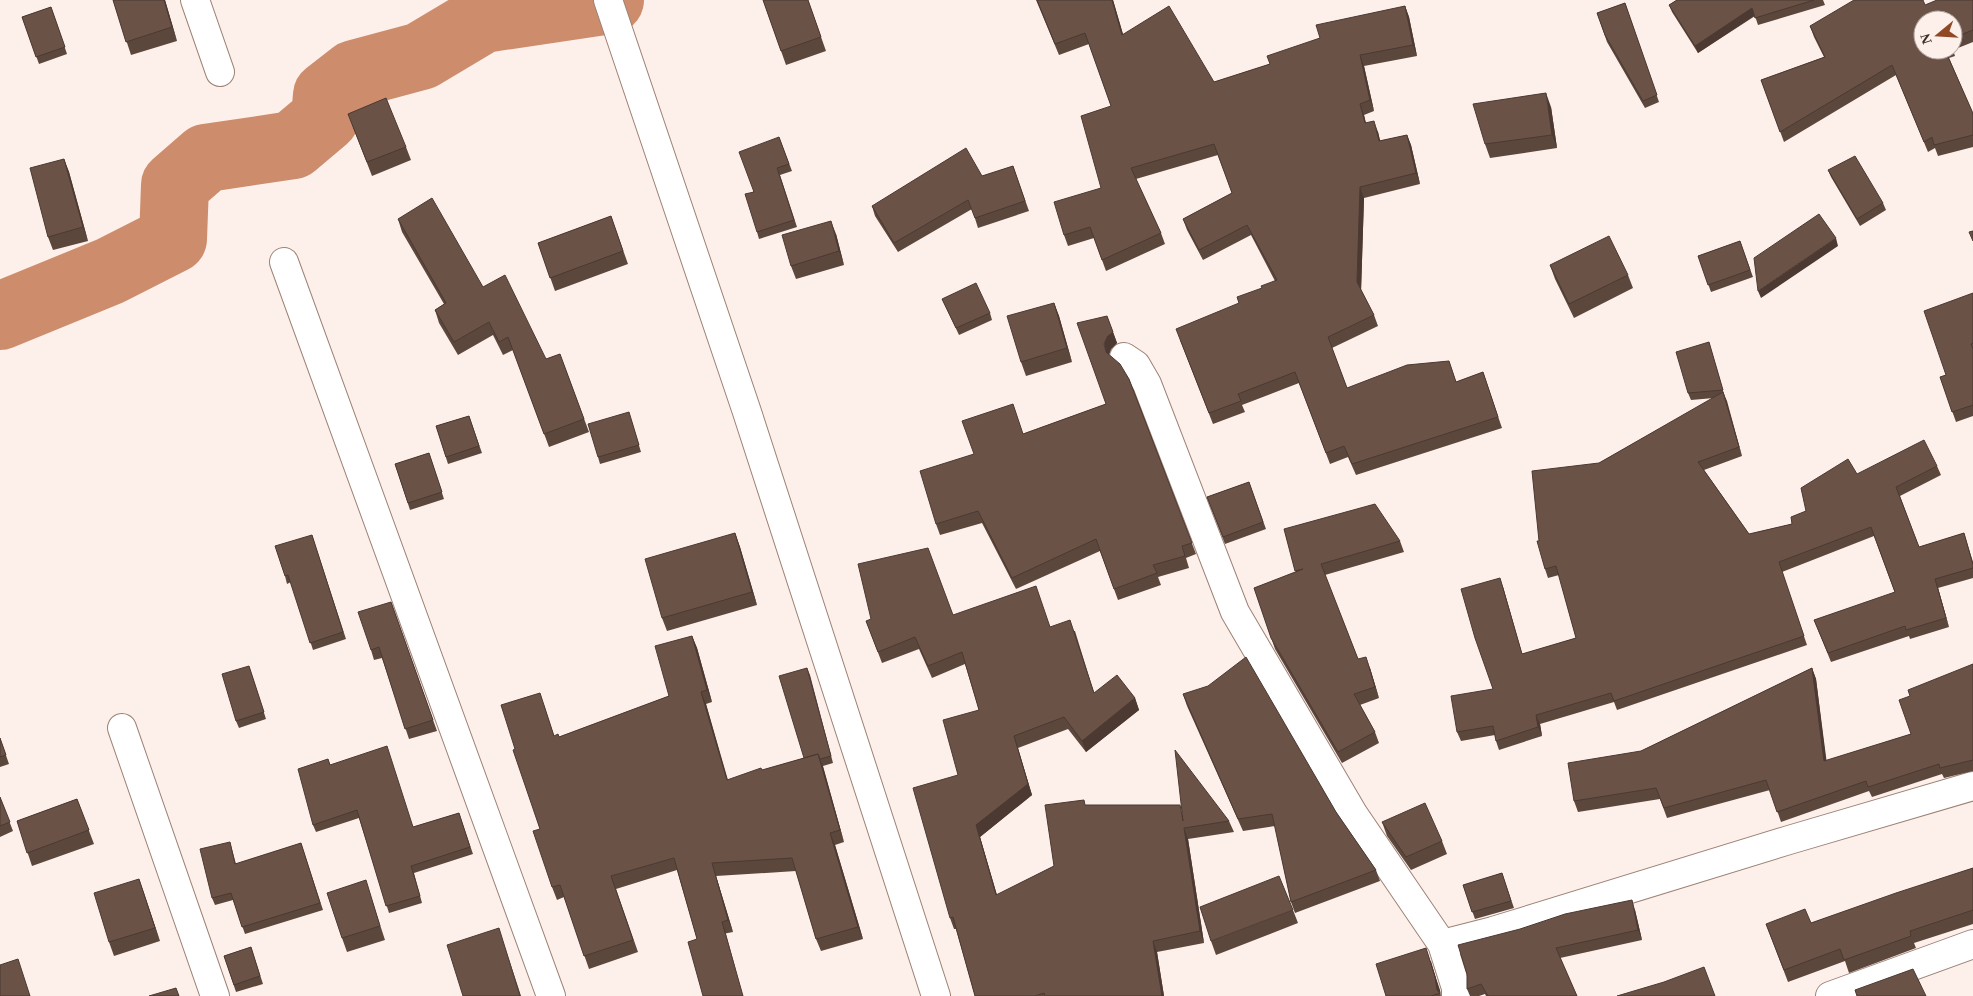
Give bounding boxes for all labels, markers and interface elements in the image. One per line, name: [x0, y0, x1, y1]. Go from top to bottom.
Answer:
north arrow: [1913, 10, 1963, 60]
text: N: [1917, 32, 1935, 46]

